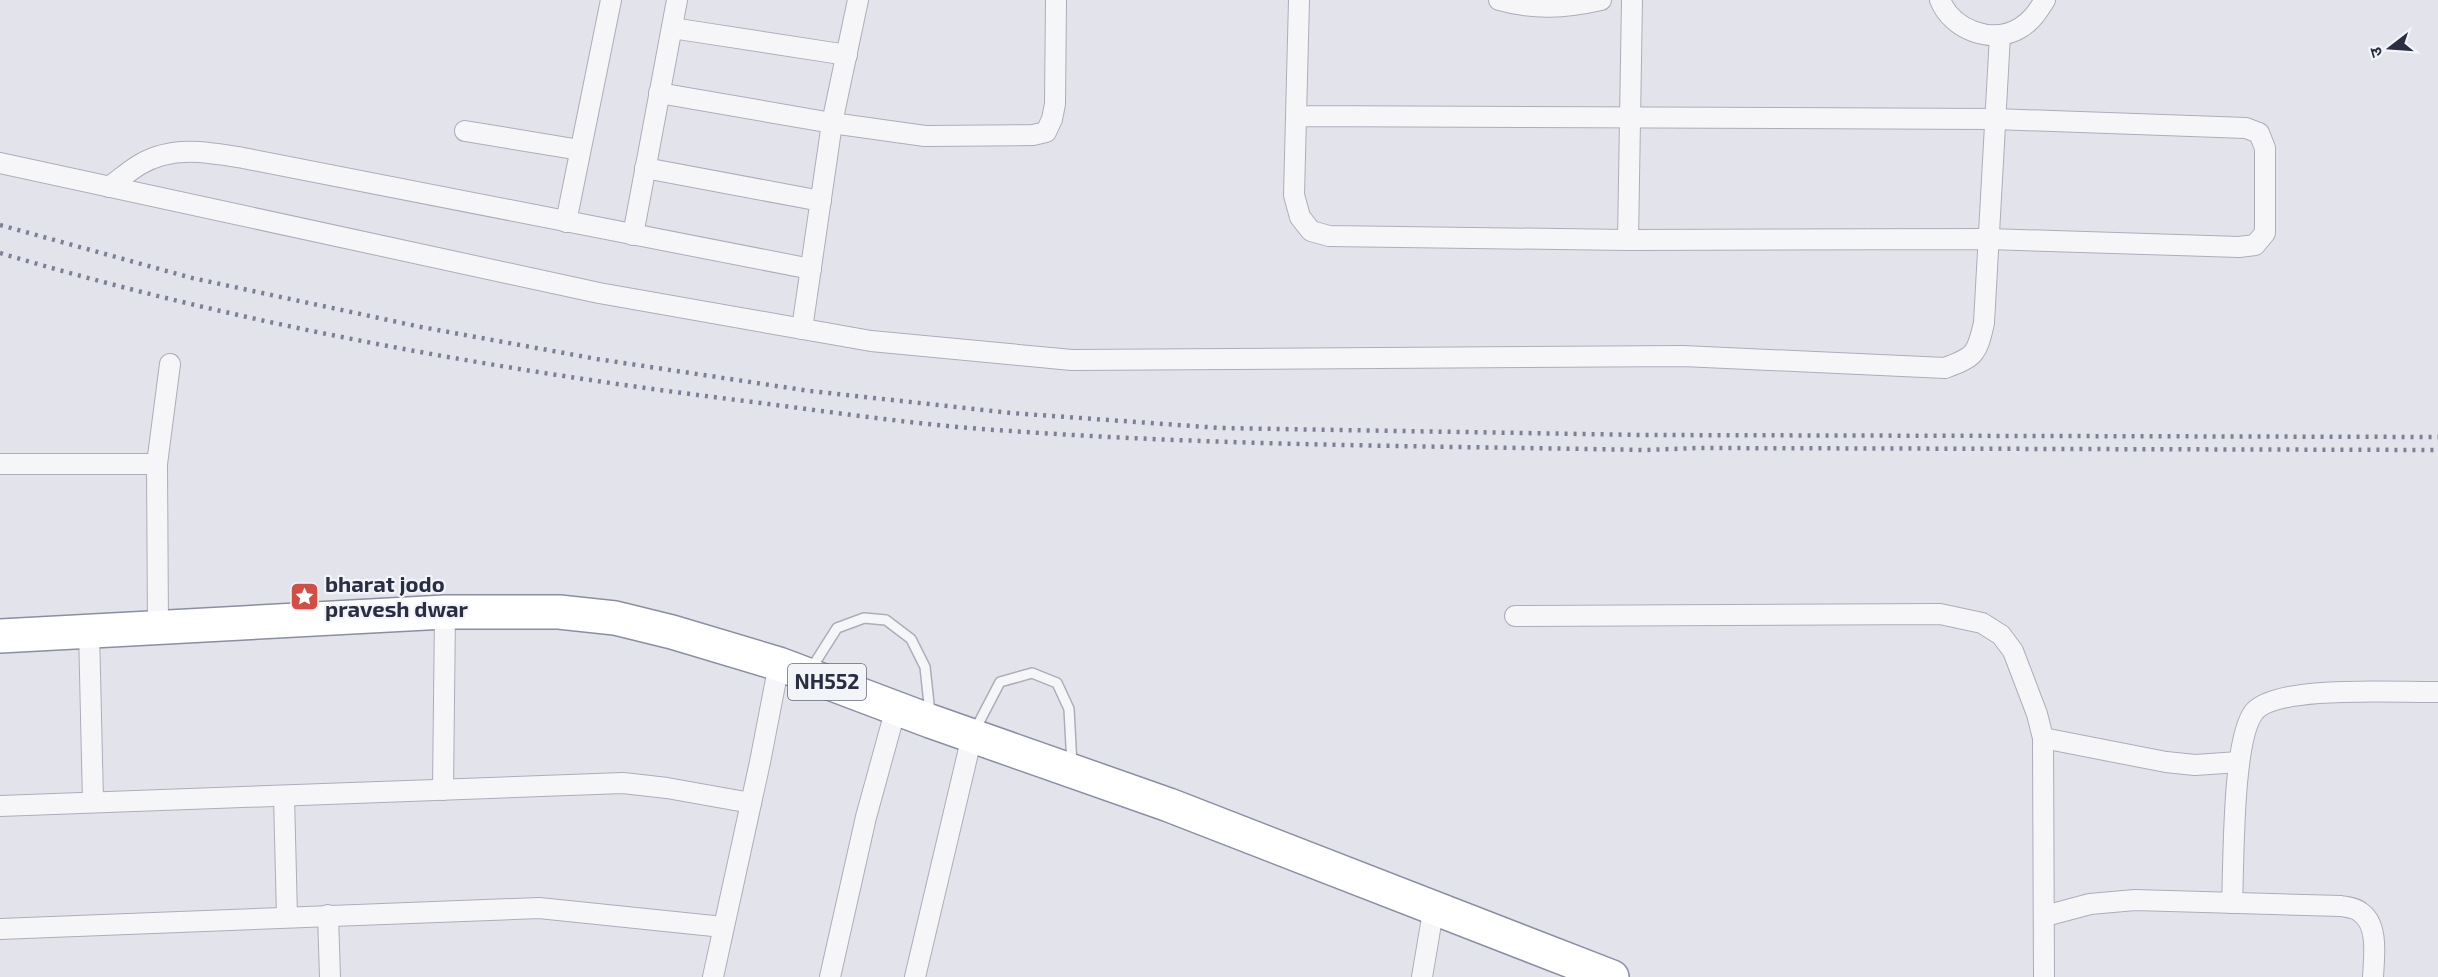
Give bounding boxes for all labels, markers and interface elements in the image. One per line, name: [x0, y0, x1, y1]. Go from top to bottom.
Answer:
north arrow: [2360, 18, 2420, 78]
text: उ: [2365, 45, 2386, 60]
place label: bharat jodo pravesh dwar: [325, 570, 469, 621]
place icon: bharat jodo pravesh dwar: [288, 581, 320, 613]
road number: NH552: [788, 664, 866, 700]

